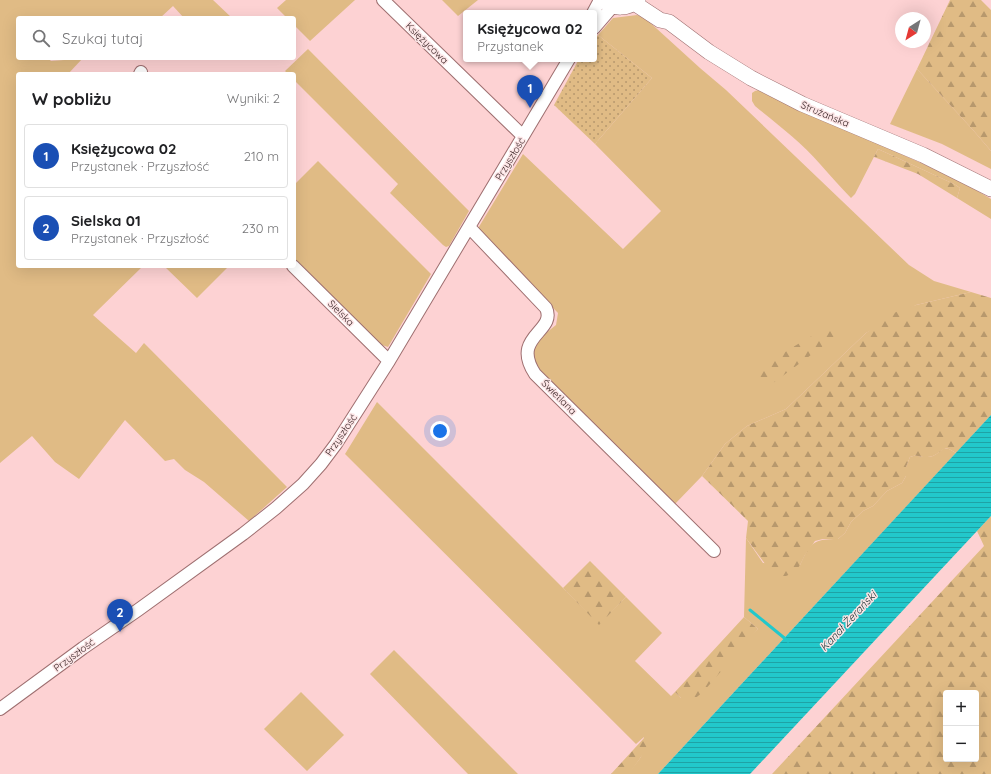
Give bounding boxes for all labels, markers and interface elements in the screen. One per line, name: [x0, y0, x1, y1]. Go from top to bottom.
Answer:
popup: [463, 10, 597, 62]
north arrow: [895, 12, 931, 48]
search box: [16, 16, 296, 60]
street label: Księżycowa: [403, 19, 451, 67]
text: Księżycowa 02: [477, 19, 583, 38]
icon: search: [30, 27, 52, 49]
text: Szukaj tutaj: [62, 29, 143, 48]
text: Przystanek: [477, 38, 544, 54]
pin: 1: [517, 75, 543, 108]
text: W pobliżu: [32, 88, 112, 109]
text: Wyniki: 2: [227, 90, 280, 106]
street label: Strużańska: [799, 98, 851, 130]
street label: Przyszłość: [492, 135, 528, 183]
text: Księżycowa 02: [71, 139, 176, 158]
text: 1: [43, 148, 49, 164]
text: 210 m: [244, 148, 279, 164]
text: Przystanek · Przyszłość: [71, 158, 209, 174]
text: Sielska 01: [71, 211, 141, 230]
text: 2: [42, 220, 50, 236]
text: 230 m: [242, 220, 279, 236]
text: Przystanek · Przyszłość: [71, 230, 209, 246]
street label: Sielska: [325, 297, 357, 329]
street label: Świetlana: [539, 377, 579, 417]
street label: Przyszłość: [322, 412, 360, 458]
your location: [430, 421, 450, 441]
water label: Kanał Żerański: [817, 587, 880, 654]
pin: 2: [107, 599, 133, 632]
street label: Przyszłość: [51, 636, 97, 674]
map controls: [943, 690, 979, 762]
button: +: [943, 690, 979, 726]
button: −: [943, 726, 979, 762]

